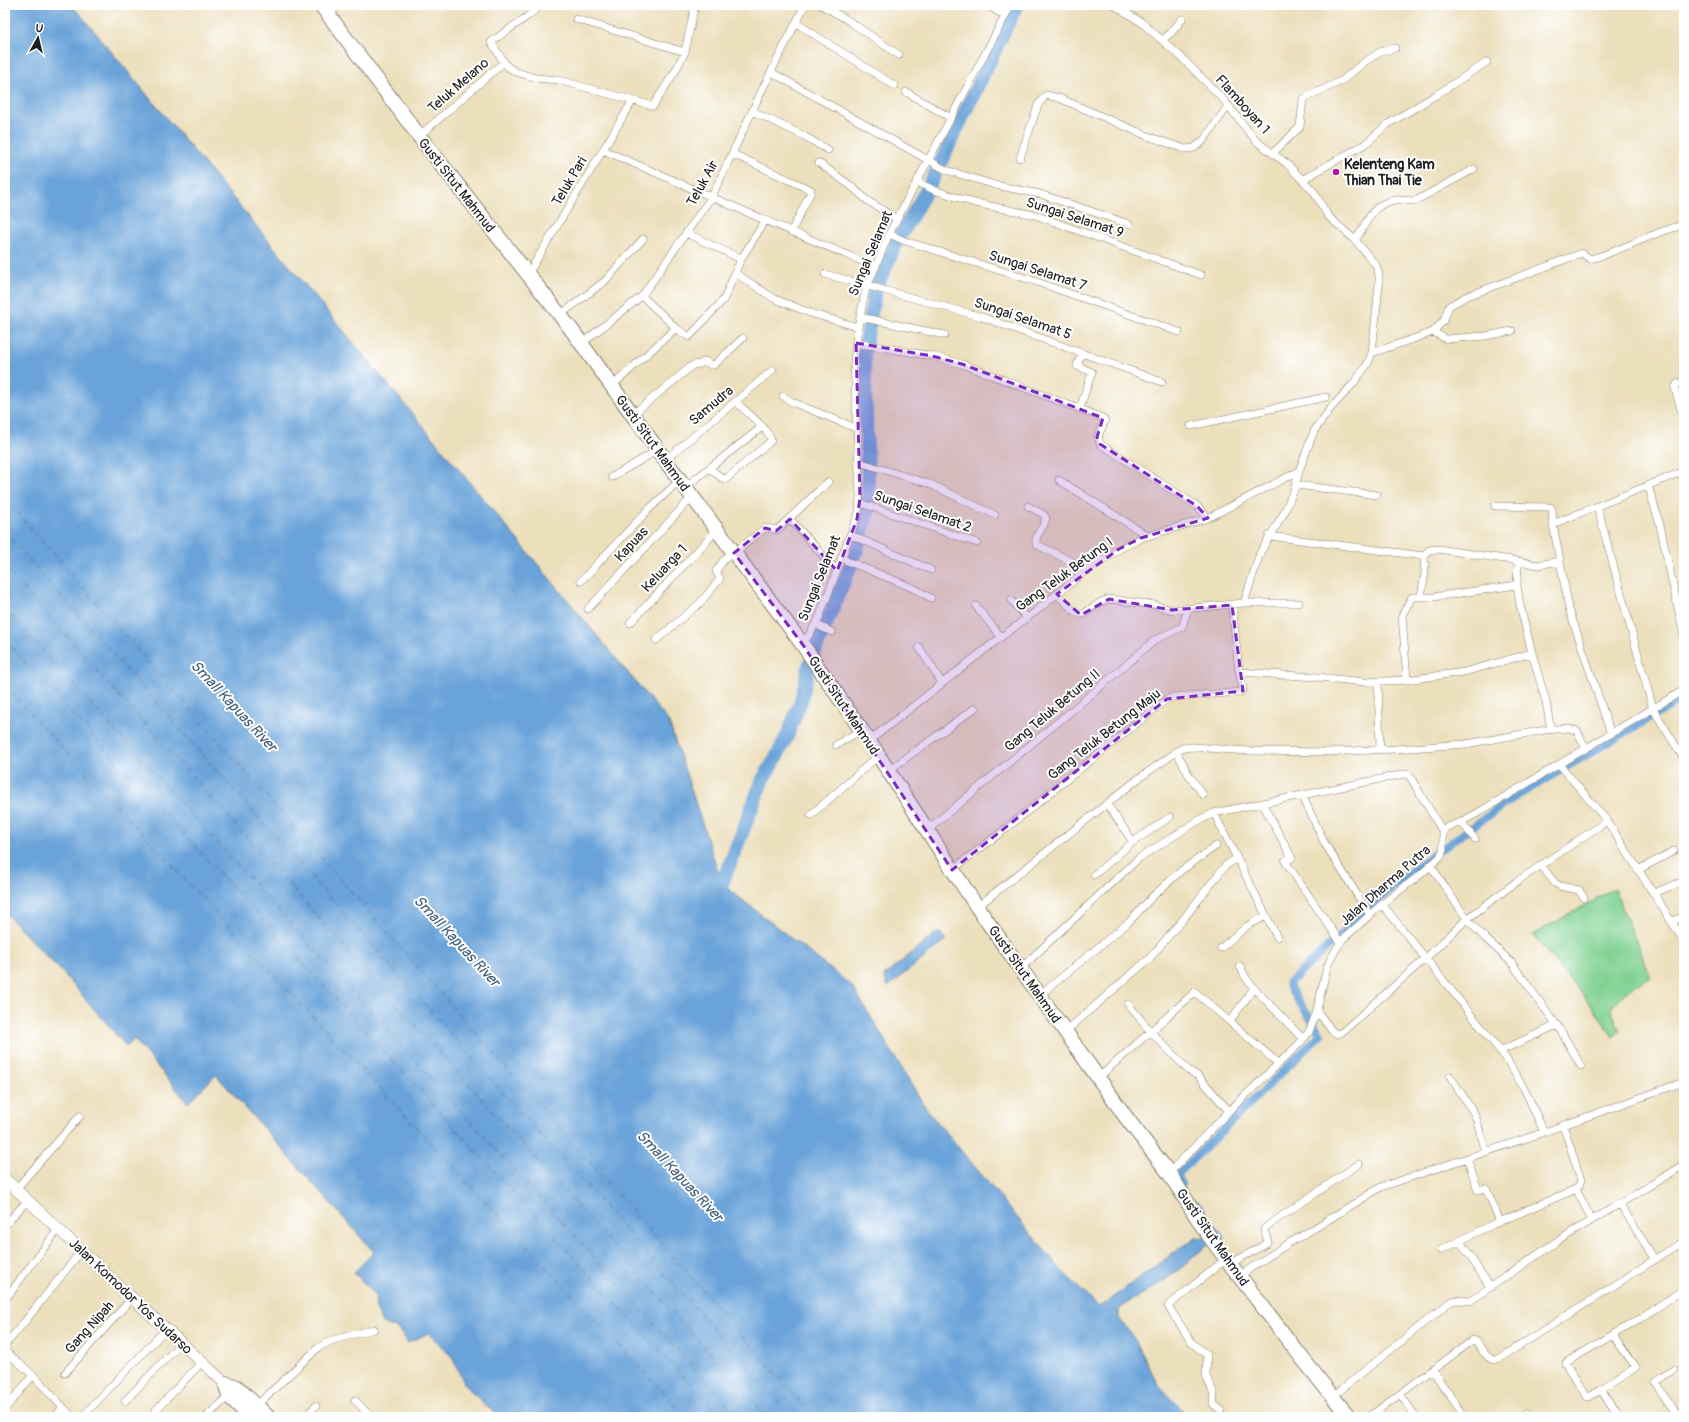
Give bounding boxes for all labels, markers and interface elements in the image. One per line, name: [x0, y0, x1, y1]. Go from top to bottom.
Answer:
north arrow: [18, 18, 58, 58]
text: U: [35, 22, 44, 36]
street label: Teluk Melano: [424, 54, 493, 116]
street label: Flamboyan 1: [1212, 71, 1274, 137]
street label: Gusti Situt Mahmud: [414, 135, 499, 236]
street label: Teluk Pari: [548, 153, 591, 209]
place label: Kelenteng Kam Thian Thai Tie: [1343, 156, 1435, 189]
street label: Teluk Air: [683, 157, 722, 209]
marker: Kelenteng Kam Thian Thai Tie: [1331, 167, 1341, 177]
street label: Sungai Selamat 9: [1024, 194, 1126, 241]
street label: Sungai Selamat: [845, 208, 896, 299]
street label: Sungai Selamat 7: [987, 247, 1089, 294]
street label: Sungai Selamat 5: [972, 294, 1074, 343]
street label: Samudra: [686, 382, 737, 429]
street label: Gusti Situt Mahmud: [612, 392, 693, 495]
street label: Sungai Selamat 2: [872, 487, 974, 536]
street label: Kapuas: [611, 523, 652, 565]
street label: Sungai Selamat: [794, 532, 845, 624]
street label: Gang Teluk Betung I: [1012, 533, 1116, 615]
street label: Keluarga 1: [638, 541, 691, 596]
street label: Gusti Situt Mahmud: [804, 653, 883, 758]
water label: Small Kapuas River: [186, 657, 282, 757]
street label: Gang Teluk Betung II: [1001, 665, 1104, 755]
street label: Gang Teluk Betung Maju: [1044, 685, 1164, 784]
street label: Jalan Dharma Putra: [1337, 841, 1434, 929]
water label: Small Kapuas River: [409, 892, 505, 992]
street label: Gusti Situt Mahmud: [985, 922, 1065, 1026]
water label: Small Kapuas River: [632, 1127, 728, 1227]
street label: Gusti Situt Mahmud: [1173, 1185, 1253, 1289]
street label: Jalan Komodor Yos Sudarso: [66, 1235, 196, 1358]
street label: Gang Nipah: [61, 1297, 117, 1357]

